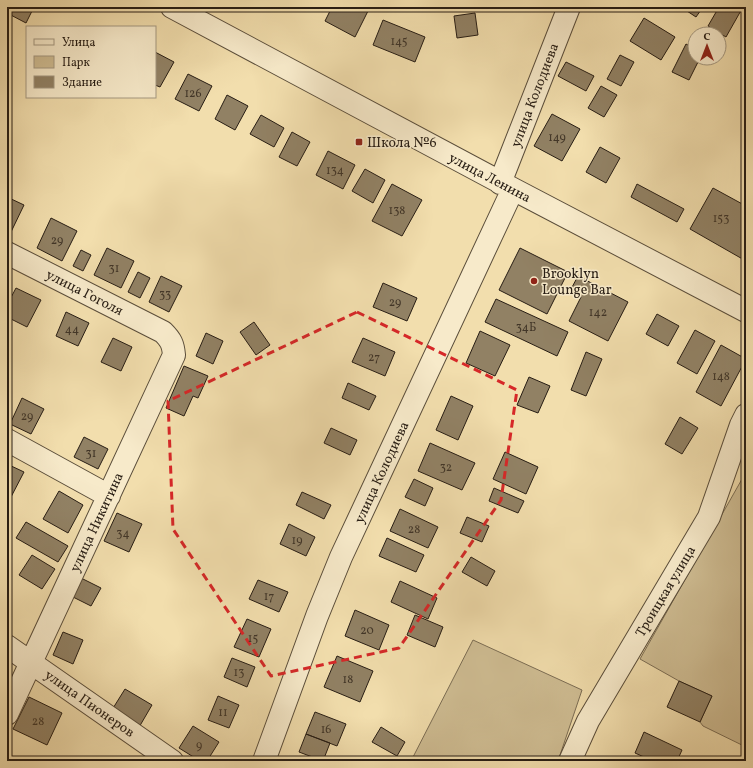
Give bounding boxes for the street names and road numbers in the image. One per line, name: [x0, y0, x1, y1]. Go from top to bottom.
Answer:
street label: улица Колодиева: [507, 41, 564, 150]
street label: улица Ленина: [445, 149, 534, 208]
street label: улица Гоголя: [42, 266, 126, 321]
street label: улица Колодиева: [350, 419, 414, 527]
street label: улица Никитина: [66, 470, 129, 576]
street label: Троицкая улица: [632, 543, 701, 641]
street label: улица Пионеров: [40, 666, 138, 742]

